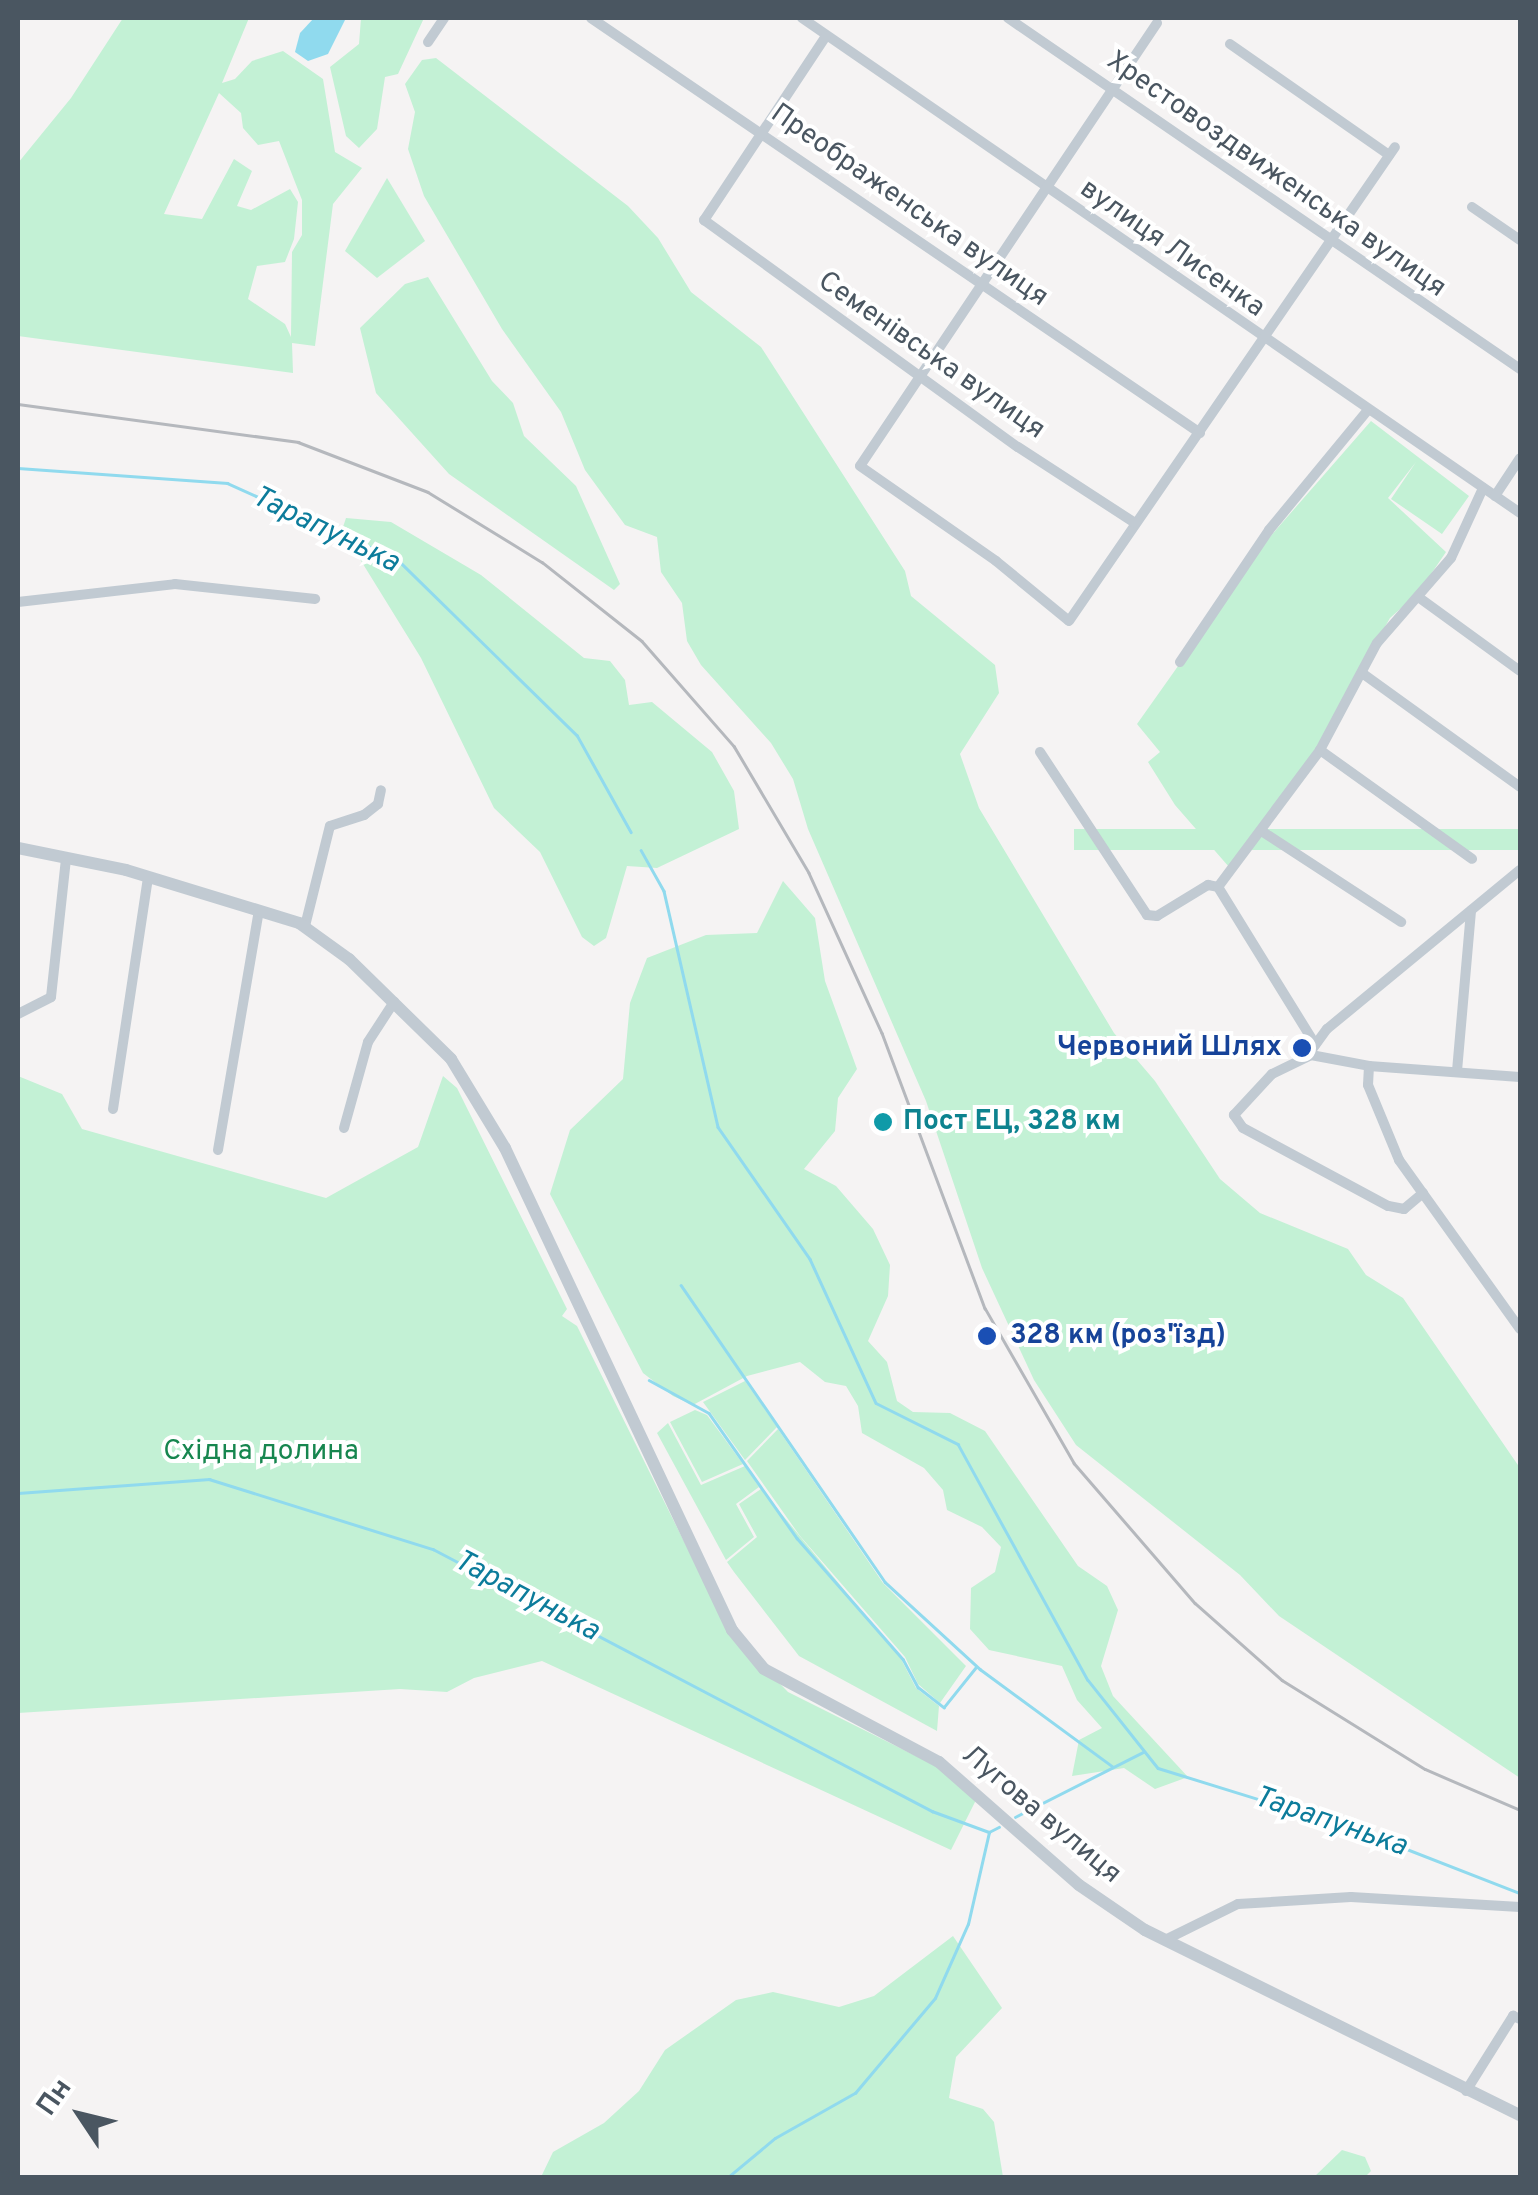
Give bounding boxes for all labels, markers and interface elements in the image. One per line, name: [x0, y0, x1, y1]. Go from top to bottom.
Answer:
street label: Хрестовоздвиженська вулиця: [1100, 45, 1452, 305]
street label: Преображенська вулиця: [764, 97, 1054, 315]
street label: вулиця Лисенка: [1073, 173, 1271, 325]
street label: Семенівська вулиця: [811, 265, 1051, 447]
water label: Тарапунька: [245, 480, 405, 582]
place label: Червоний Шлях: [1057, 1031, 1282, 1065]
marker: Червоний Шлях: [1291, 1037, 1313, 1059]
place label: Пост ЕЦ, 328 км: [903, 1105, 1121, 1139]
marker: Пост ЕЦ, 328 км: [872, 1111, 894, 1133]
place label: 328 км (роз'їзд): [1010, 1319, 1226, 1353]
marker: 328 км (роз'їзд): [974, 1323, 1000, 1349]
park label: Східна долина: [163, 1435, 359, 1469]
water label: Тарапунька: [447, 1544, 605, 1650]
street label: Лугова вулиця: [954, 1739, 1128, 1891]
water label: Тарапунька: [1249, 1780, 1411, 1866]
north arrow: [30, 2065, 130, 2165]
text: Пн: [30, 2072, 81, 2124]

